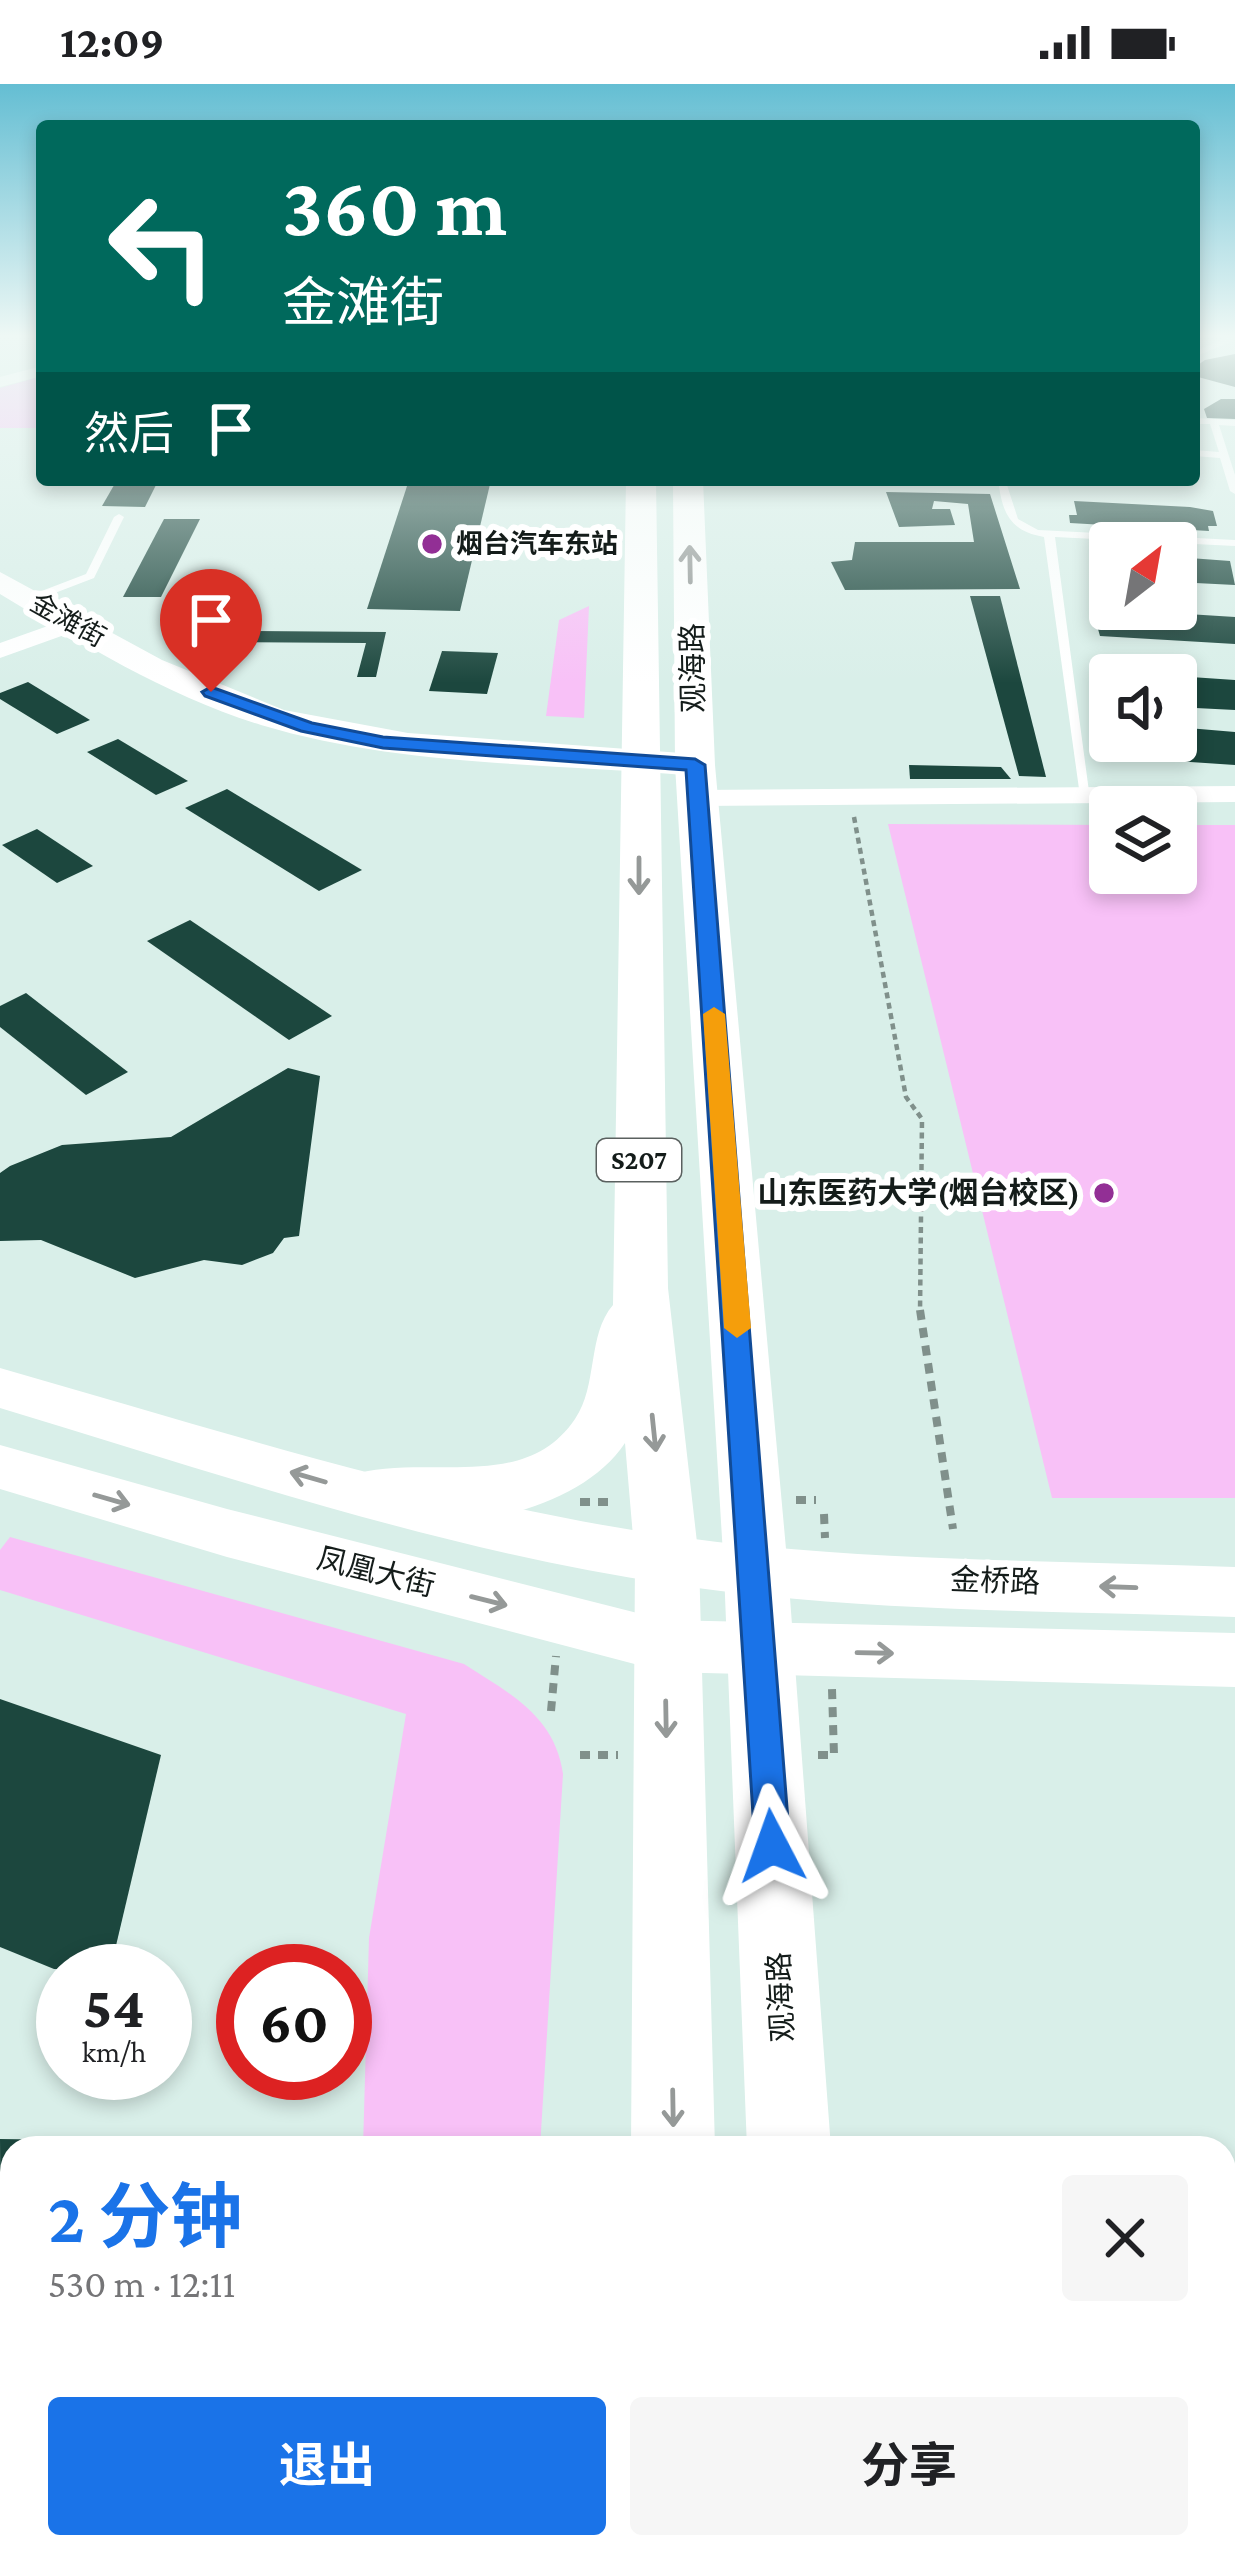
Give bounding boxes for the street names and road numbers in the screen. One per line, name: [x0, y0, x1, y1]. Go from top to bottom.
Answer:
street label: 金滩街: [25, 587, 111, 653]
street label: 观海路: [675, 623, 710, 713]
road number: S207: [597, 1139, 681, 1181]
street label: 凤凰大街: [314, 1541, 438, 1602]
street label: 金桥路: [949, 1562, 1041, 1599]
street label: 观海路: [762, 1951, 799, 2043]

